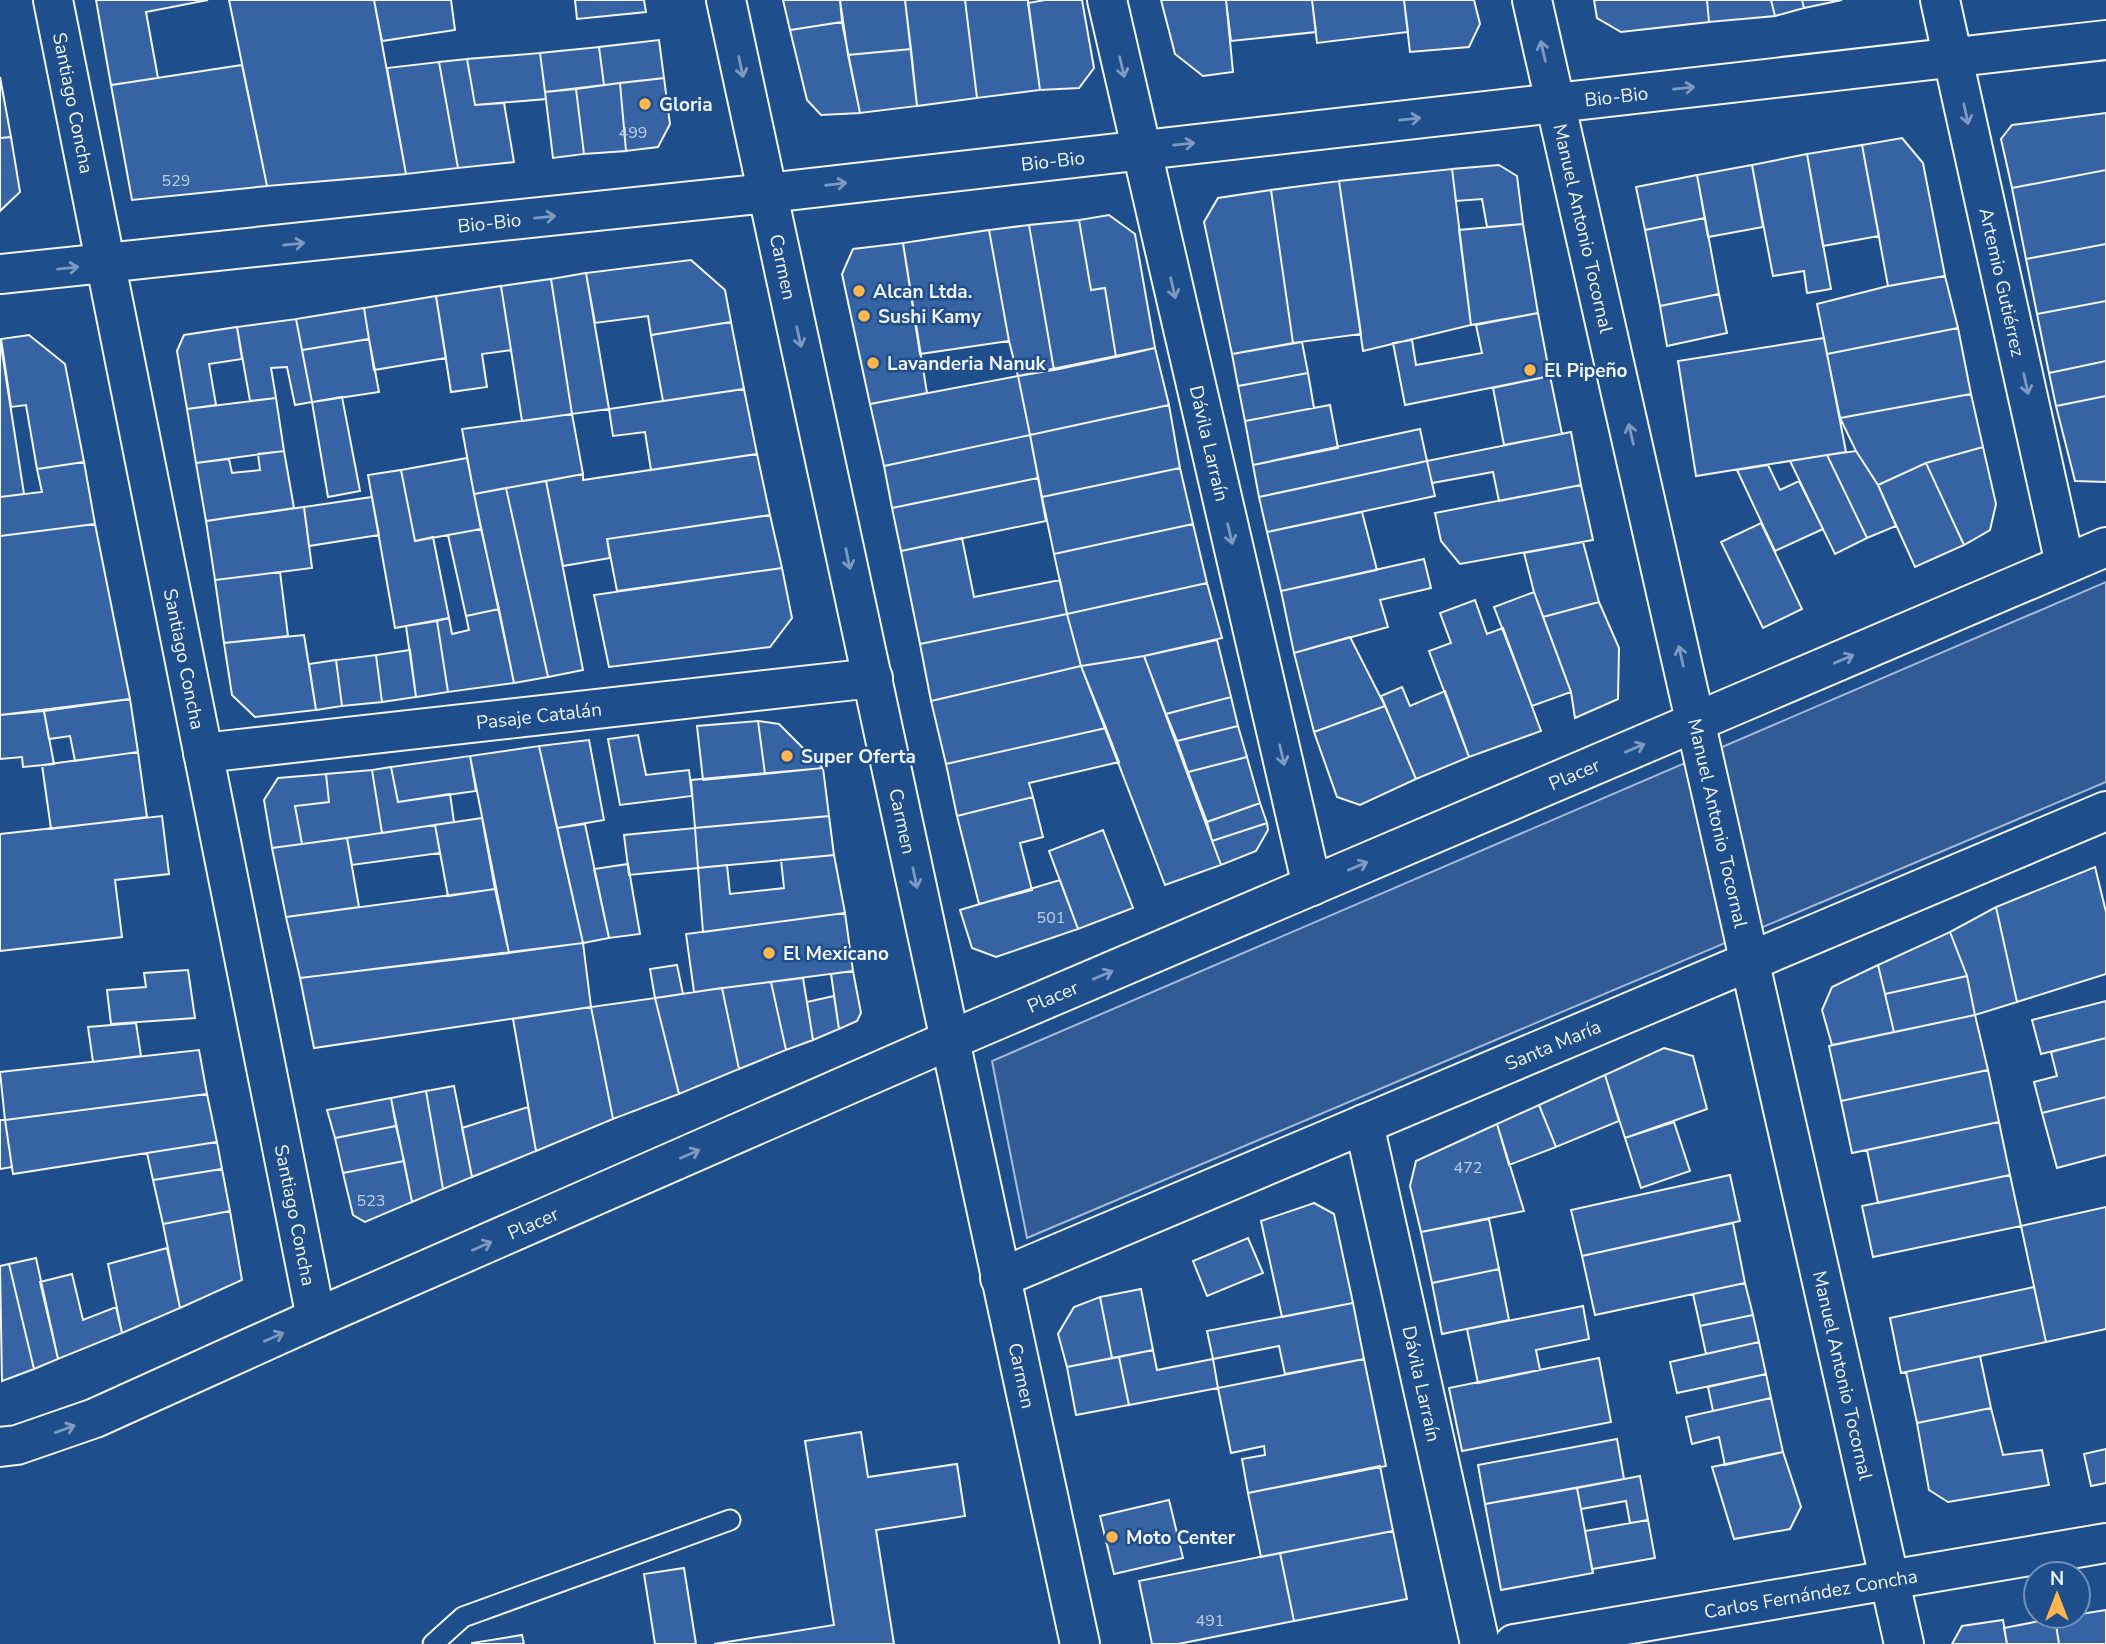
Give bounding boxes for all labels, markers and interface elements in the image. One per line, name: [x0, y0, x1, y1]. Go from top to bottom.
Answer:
street label: Santiago Concha: [46, 30, 99, 176]
one-way arrow: [1536, 40, 1550, 63]
one-way arrow: [734, 55, 748, 78]
one-way arrow: [1115, 55, 1129, 78]
street label: Bio-Bio: [1583, 80, 1650, 114]
one-way arrow: [1673, 81, 1695, 94]
place label: Gloria: [659, 92, 713, 118]
marker: Gloria: [637, 96, 653, 112]
one-way arrow: [1960, 102, 1974, 125]
one-way arrow: [1398, 112, 1420, 125]
street label: Manuel Antonio Tocornal: [1546, 121, 1619, 336]
house number: 499: [619, 122, 647, 144]
one-way arrow: [1172, 138, 1194, 151]
street label: Bio-Bio: [1020, 145, 1086, 178]
house number: 529: [162, 170, 190, 192]
one-way arrow: [824, 177, 847, 190]
street label: Artemio Gutiérrez: [1972, 205, 2031, 360]
street label: Bio-Bio: [456, 207, 523, 240]
one-way arrow: [533, 210, 556, 223]
street label: Carmen: [763, 232, 802, 302]
one-way arrow: [282, 237, 305, 250]
one-way arrow: [56, 261, 79, 274]
one-way arrow: [1166, 276, 1180, 299]
place label: Alcan Ltda.: [873, 279, 972, 305]
marker: Alcan Ltda.: [851, 283, 867, 299]
place label: Sushi Kamy: [878, 304, 982, 330]
marker: Sushi Kamy: [856, 308, 872, 324]
one-way arrow: [793, 325, 807, 348]
place label: Lavanderia Nanuk: [887, 351, 1047, 377]
marker: Lavanderia Nanuk: [865, 355, 881, 371]
place label: El Pipeño: [1544, 358, 1628, 384]
marker: El Pipeño: [1522, 362, 1538, 378]
one-way arrow: [2019, 372, 2033, 395]
street label: Dávila Larraín: [1183, 383, 1235, 504]
one-way arrow: [1623, 423, 1637, 446]
one-way arrow: [1224, 522, 1237, 545]
one-way arrow: [841, 547, 855, 570]
street label: Santiago Concha: [157, 586, 210, 732]
one-way arrow: [1674, 645, 1688, 668]
one-way arrow: [1833, 652, 1854, 665]
street label: Pasaje Catalán: [475, 696, 603, 736]
street label: Manuel Antonio Tocornal: [1681, 716, 1754, 931]
one-way arrow: [1623, 741, 1645, 754]
one-way arrow: [1276, 743, 1289, 766]
place label: Super Oferta: [801, 744, 916, 770]
marker: Super Oferta: [779, 748, 795, 764]
street label: Placer: [1545, 752, 1604, 797]
street label: Carmen: [882, 786, 922, 857]
one-way arrow: [1346, 859, 1368, 872]
one-way arrow: [909, 866, 923, 889]
house number: 501: [1037, 907, 1065, 929]
place label: El Mexicano: [783, 941, 889, 967]
marker: El Mexicano: [761, 945, 777, 961]
one-way arrow: [1092, 968, 1114, 981]
street label: Placer: [1023, 975, 1083, 1020]
street label: Santa María: [1501, 1014, 1605, 1077]
street label: Santiago Concha: [268, 1142, 321, 1288]
one-way arrow: [679, 1147, 701, 1160]
house number: 472: [1454, 1157, 1482, 1179]
house number: 523: [357, 1190, 385, 1212]
street label: Placer: [504, 1201, 563, 1246]
one-way arrow: [471, 1238, 492, 1251]
street label: Manuel Antonio Tocornal: [1806, 1268, 1879, 1483]
street label: Dávila Larraín: [1395, 1323, 1446, 1444]
one-way arrow: [262, 1330, 284, 1343]
street label: Carmen: [1001, 1340, 1041, 1411]
one-way arrow: [54, 1422, 76, 1434]
place label: Moto Center: [1126, 1525, 1236, 1551]
marker: Moto Center: [1104, 1529, 1120, 1545]
north arrow: [2022, 1560, 2092, 1630]
street label: Carlos Fernández Concha: [1702, 1563, 1920, 1625]
text: N: [2050, 1566, 2064, 1592]
house number: 491: [1196, 1610, 1224, 1632]

